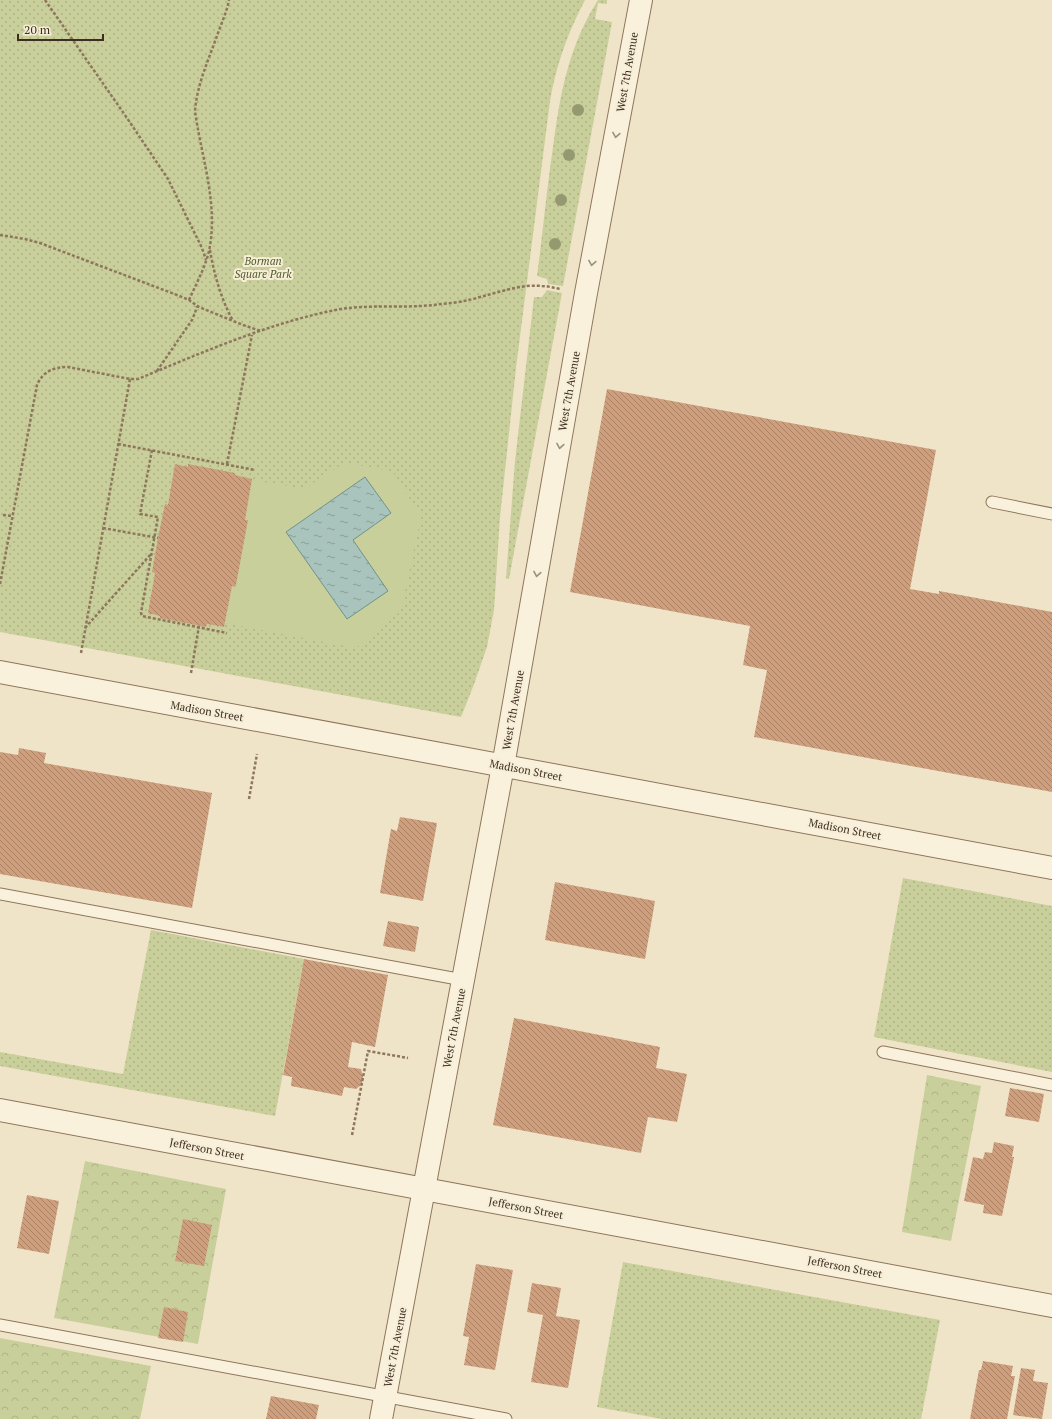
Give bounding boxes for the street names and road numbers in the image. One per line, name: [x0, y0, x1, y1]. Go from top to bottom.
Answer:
street label: West 7th Avenue: [613, 30, 641, 113]
street label: West 7th Avenue: [555, 349, 583, 432]
street label: West 7th Avenue: [499, 668, 527, 751]
street label: Madison Street: [169, 698, 245, 724]
street label: Madison Street: [488, 756, 564, 784]
street label: Madison Street: [807, 815, 883, 843]
street label: West 7th Avenue: [439, 986, 469, 1069]
street label: Jefferson Street: [168, 1135, 246, 1163]
street label: Jefferson Street: [487, 1194, 565, 1222]
street label: Jefferson Street: [806, 1253, 884, 1281]
street label: West 7th Avenue: [380, 1305, 410, 1388]

